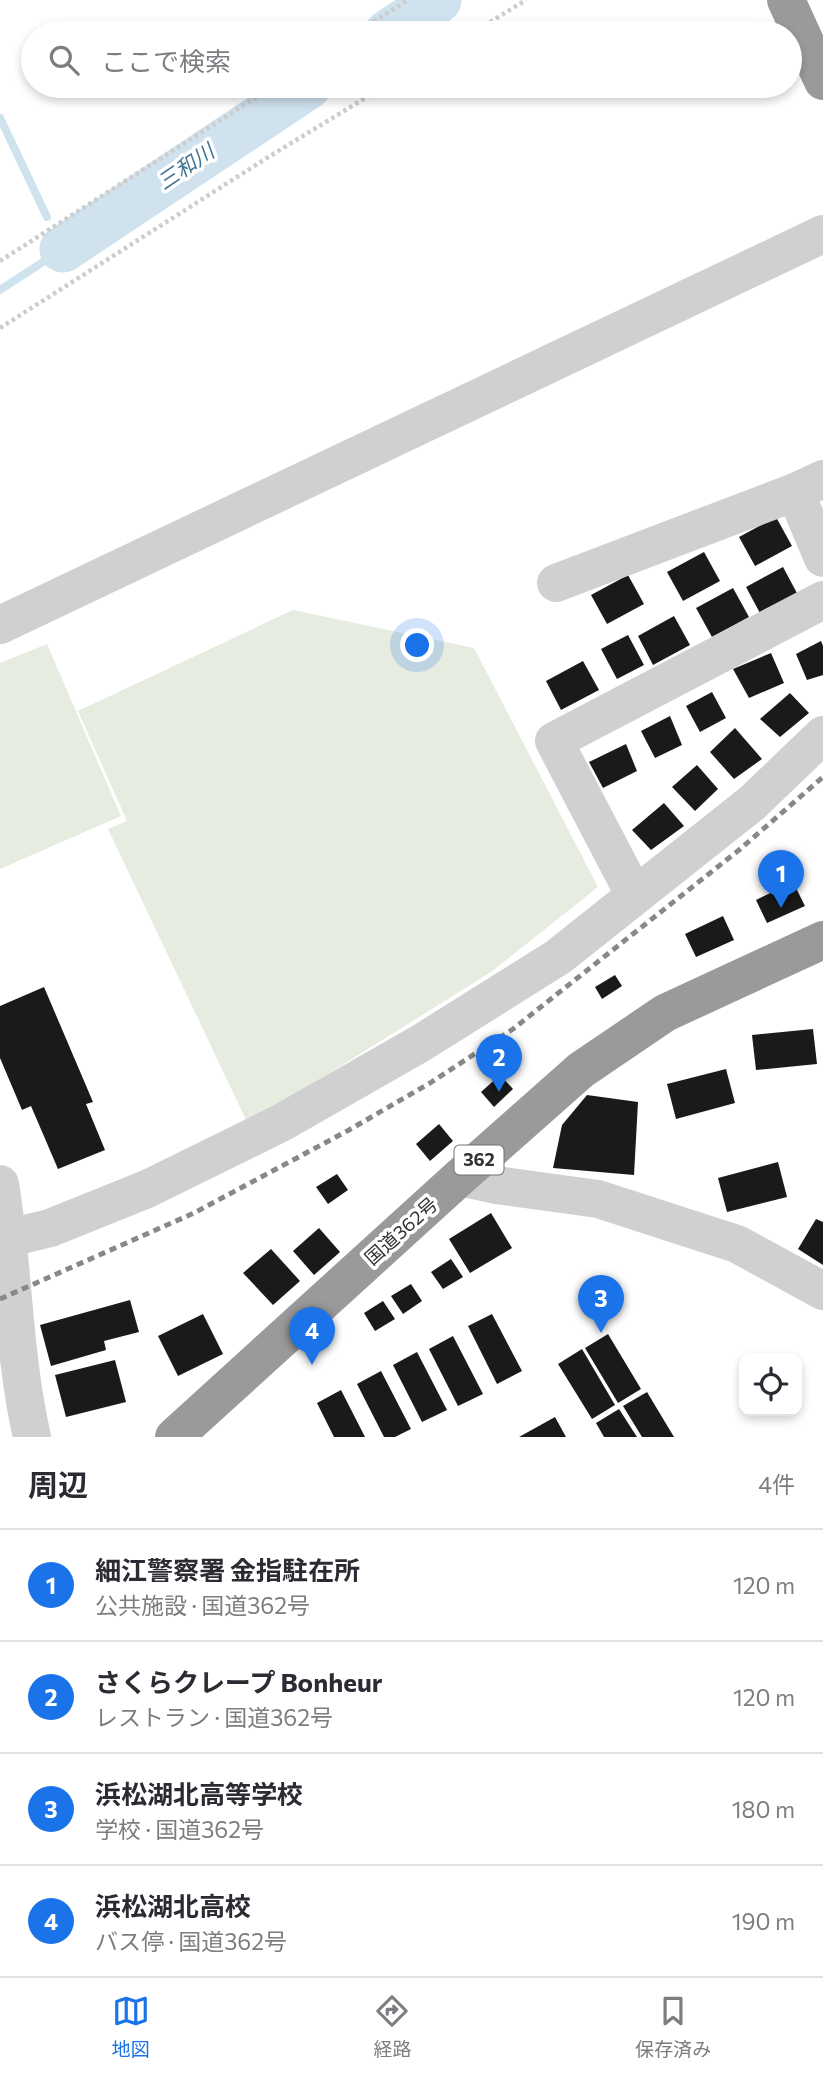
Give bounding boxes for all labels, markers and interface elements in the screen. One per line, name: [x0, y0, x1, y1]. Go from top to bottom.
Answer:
search box: [21, 21, 802, 98]
icon: search: [45, 41, 83, 79]
text: ここで検索: [101, 45, 231, 76]
water label: 三和川: [152, 137, 220, 194]
your location: [400, 628, 434, 662]
pin: 1: [758, 850, 804, 908]
pin: 2: [476, 1034, 522, 1092]
road number: 362: [454, 1146, 504, 1175]
street label: 国道362号: [360, 1192, 442, 1269]
pin: 3: [578, 1275, 624, 1333]
pin: 4: [289, 1307, 335, 1365]
map controls: [739, 1353, 802, 1416]
button: locate: [739, 1353, 802, 1416]
text: 周辺: [28, 1465, 88, 1502]
text: 4件: [758, 1470, 795, 1498]
text: 細江警察署 金指駐在所: [95, 1554, 360, 1585]
text: 1: [46, 1571, 56, 1599]
text: 120 m: [733, 1571, 795, 1599]
text: 公共施設 · 国道362号: [95, 1591, 310, 1619]
text: さくらクレープ Bonheur: [95, 1666, 382, 1697]
text: 2: [44, 1683, 58, 1711]
text: 120 m: [733, 1683, 795, 1711]
text: レストラン · 国道362号: [95, 1703, 333, 1731]
text: 浜松湖北高等学校: [95, 1778, 303, 1809]
text: 3: [44, 1795, 58, 1823]
text: 180 m: [732, 1795, 795, 1823]
text: 学校 · 国道362号: [95, 1815, 264, 1843]
text: 浜松湖北高校: [95, 1890, 251, 1921]
text: 4: [44, 1907, 58, 1935]
text: 190 m: [732, 1907, 795, 1935]
text: バス停 · 国道362号: [95, 1927, 287, 1955]
tab: 地図: [112, 1992, 150, 2061]
tab: 経路: [373, 1992, 411, 2061]
tab: 保存済み: [635, 1992, 711, 2061]

